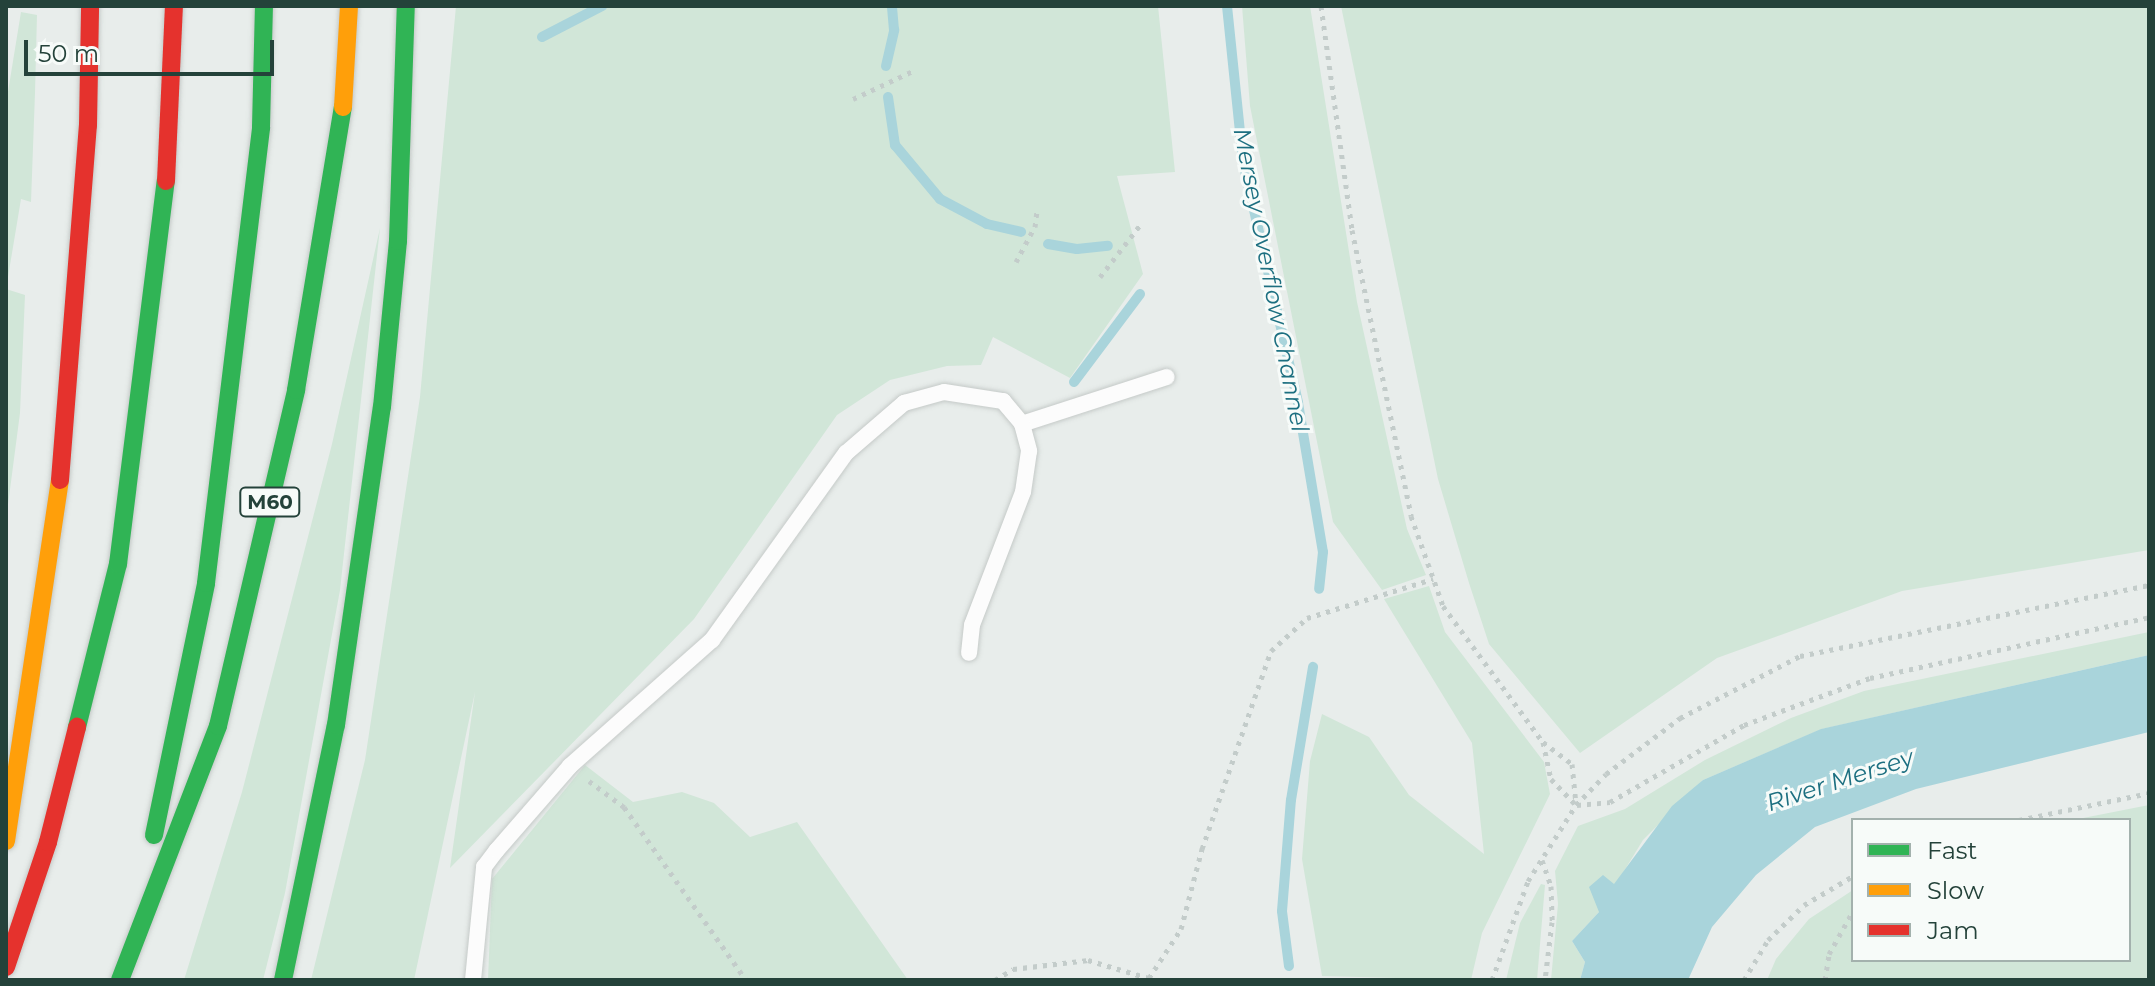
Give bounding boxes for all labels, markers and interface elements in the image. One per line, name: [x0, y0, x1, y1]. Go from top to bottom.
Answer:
scale bar: [28, 24, 278, 74]
text: 50 m: [38, 39, 99, 68]
water label: Mersey Overflow Channel: [1227, 125, 1315, 435]
road number: M60: [238, 486, 302, 518]
water label: River Mersey: [1763, 743, 1917, 817]
legend: [1851, 818, 2131, 962]
text: Fast: [1927, 836, 1977, 865]
text: Slow: [1927, 876, 1984, 905]
text: Jam: [1927, 916, 1979, 945]

